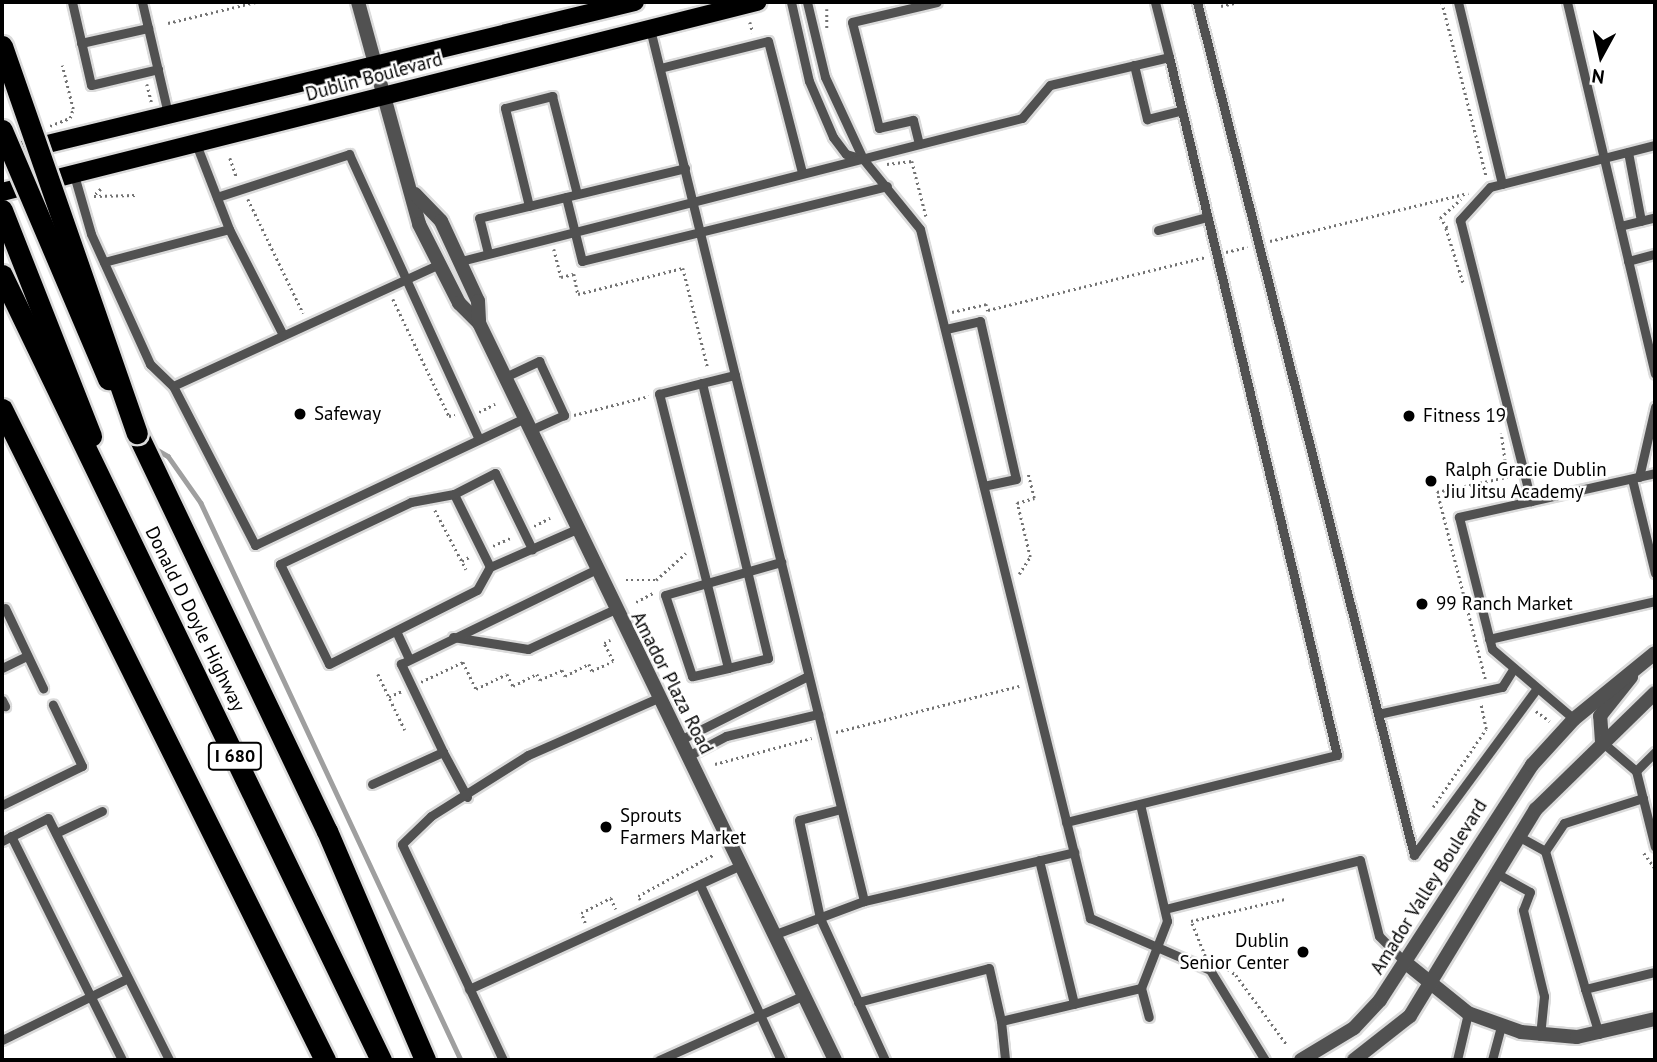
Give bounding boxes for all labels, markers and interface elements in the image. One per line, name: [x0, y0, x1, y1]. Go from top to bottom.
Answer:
north arrow: [1566, 21, 1636, 91]
street label: Dublin Boulevard: [303, 48, 445, 106]
text: N: [1590, 64, 1606, 90]
place label: Safeway: [314, 403, 381, 425]
place label: Fitness 19: [1423, 405, 1506, 427]
marker: Safeway: [292, 406, 308, 422]
marker: Fitness 19: [1401, 408, 1417, 424]
place label: Ralph Gracie Dublin Jiu Jitsu Academy: [1445, 459, 1607, 503]
marker: Ralph Gracie Dublin Jiu Jitsu Academy: [1423, 473, 1439, 489]
street label: Donald D Doyle Highway: [140, 523, 250, 715]
place label: 99 Ranch Market: [1436, 593, 1573, 615]
marker: 99 Ranch Market: [1414, 596, 1430, 612]
street label: Amador Plaza Road: [626, 608, 718, 758]
road number: I 680: [207, 742, 263, 770]
street label: Amador Valley Boulevard: [1366, 795, 1492, 979]
place label: Sprouts Farmers Market: [620, 805, 746, 849]
marker: Sprouts Farmers Market: [598, 819, 614, 835]
place label: Dublin Senior Center: [1179, 930, 1289, 974]
marker: Dublin Senior Center: [1295, 944, 1311, 960]

